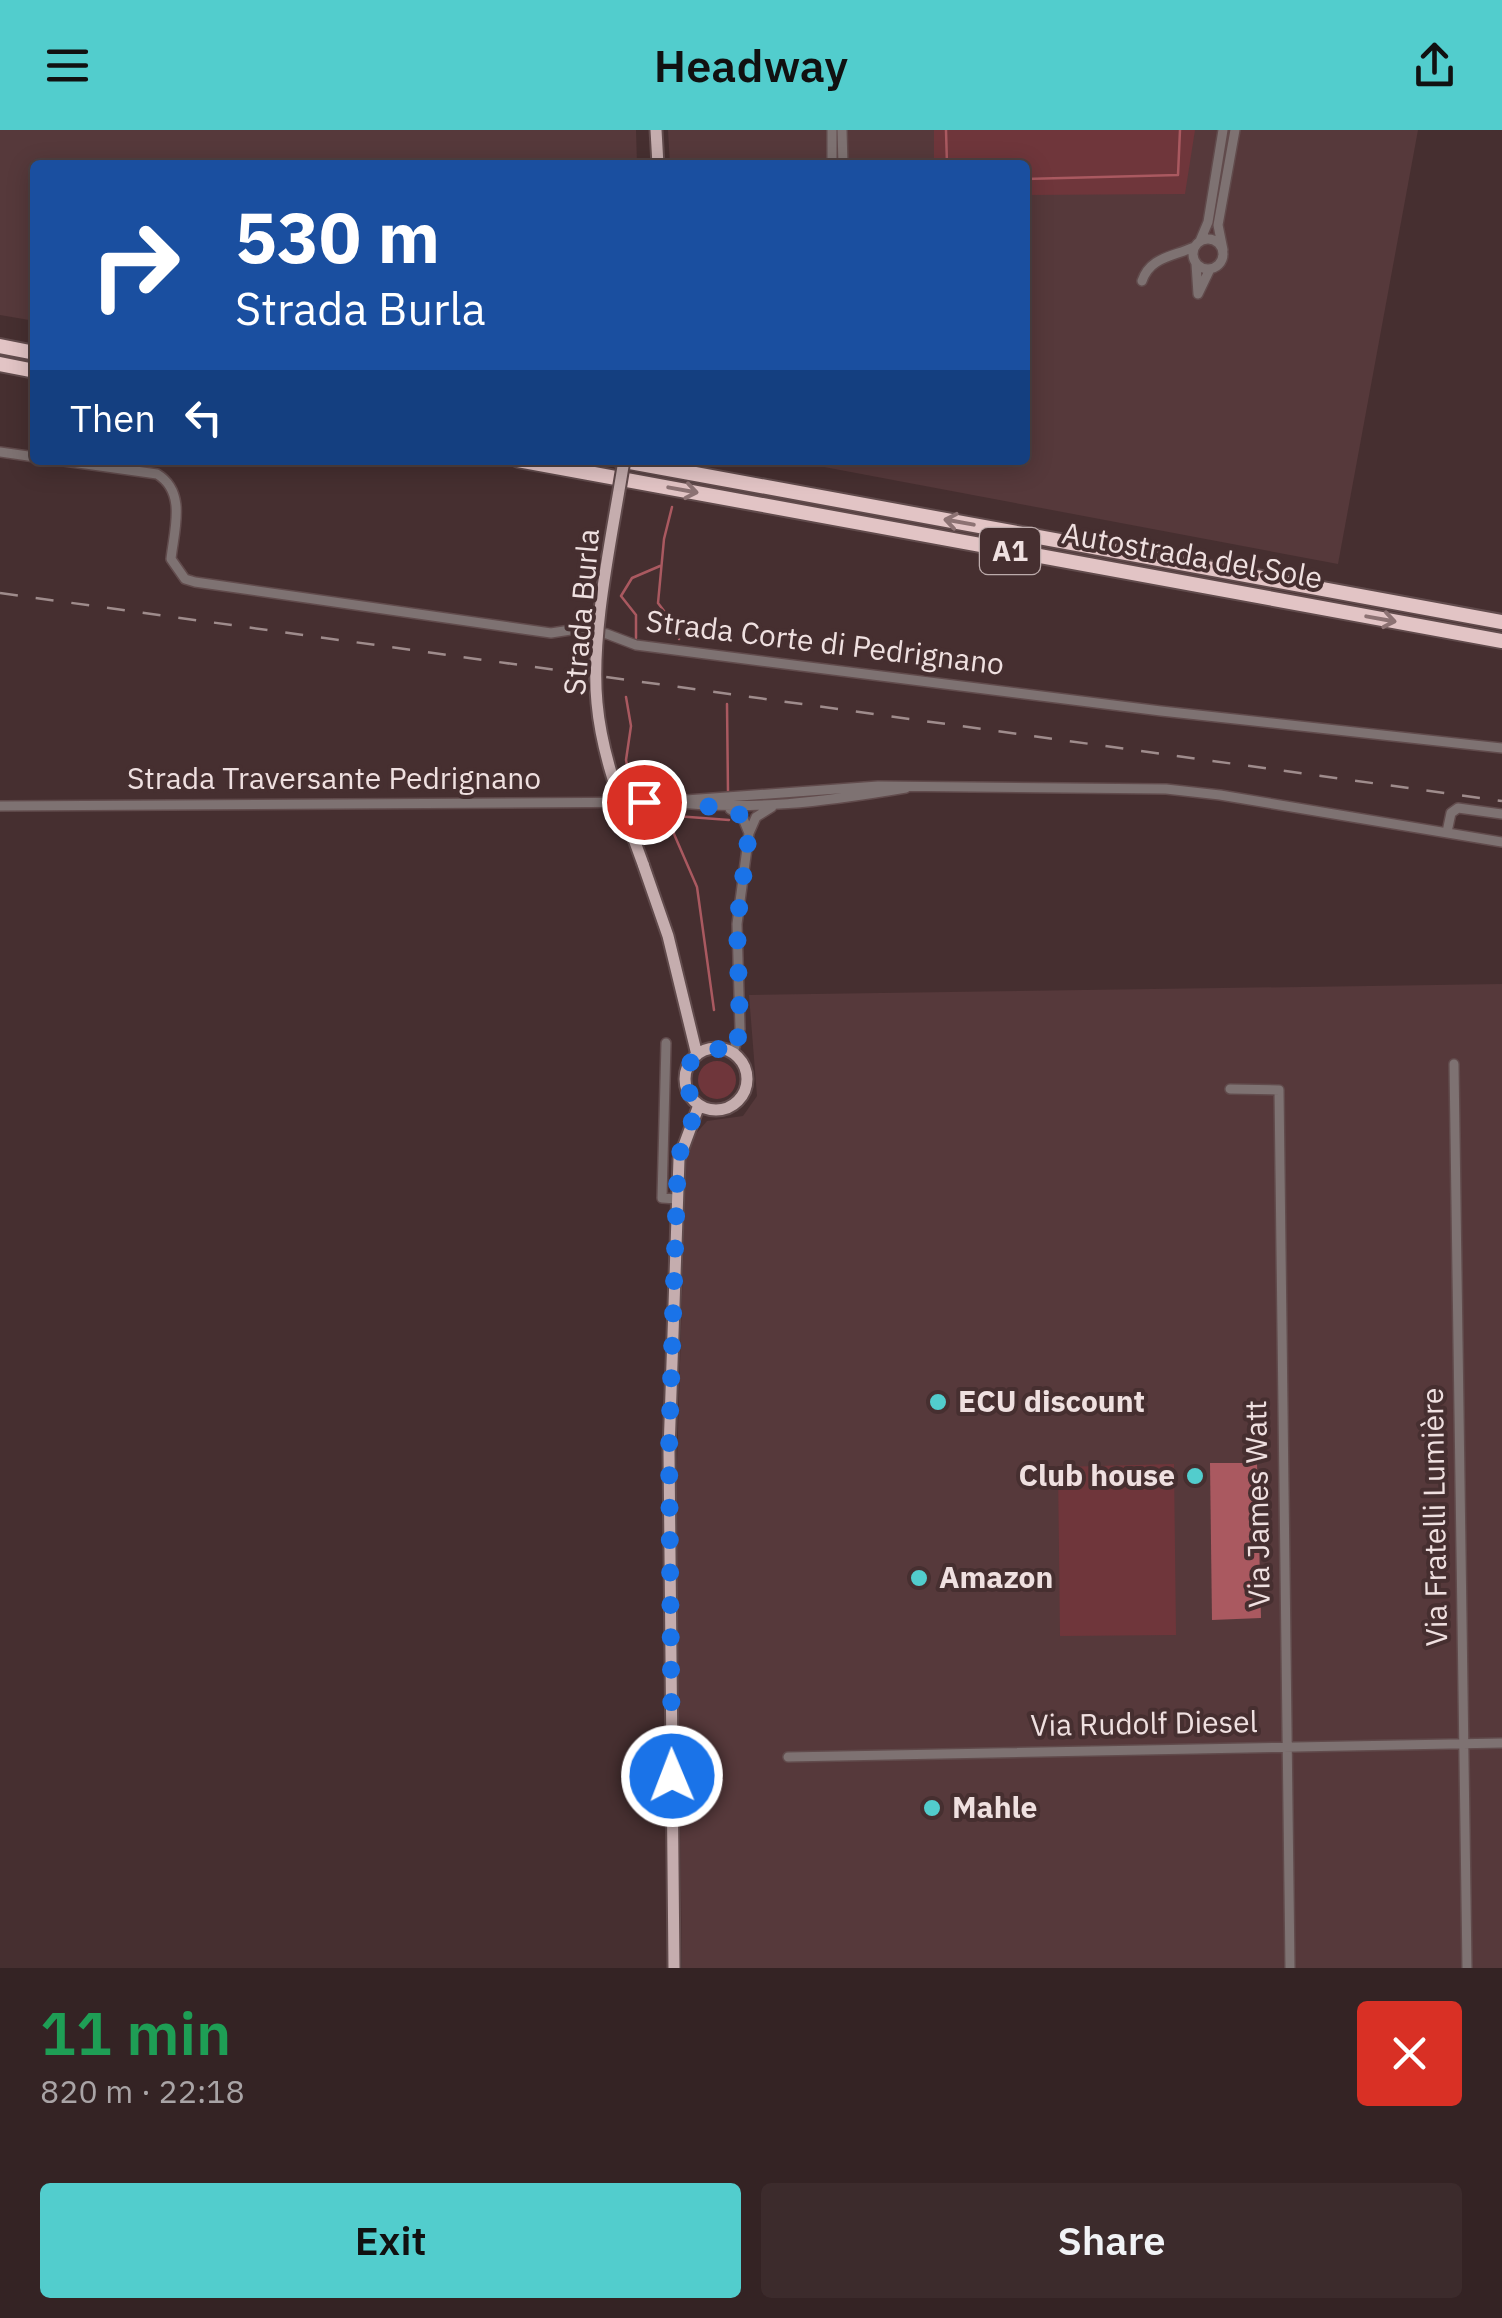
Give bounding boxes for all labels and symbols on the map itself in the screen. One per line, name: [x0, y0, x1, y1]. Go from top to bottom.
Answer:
one-way arrow: [666, 482, 698, 501]
one-way arrow: [943, 512, 975, 531]
street label: Autostrada del Sole: [1059, 512, 1326, 597]
street label: Strada Burla: [554, 527, 607, 697]
road number: A1: [980, 528, 1040, 574]
street label: Strada Corte di Pedrignano: [644, 600, 1007, 683]
one-way arrow: [1365, 610, 1397, 629]
street label: Strada Traversante Pedrignano: [127, 758, 541, 797]
pin: [602, 760, 687, 845]
place label: ECU discount: [958, 1381, 1145, 1420]
street label: Via Fratelli Lumière: [1412, 1387, 1455, 1647]
marker: ECU discount: [927, 1391, 949, 1413]
street label: Via James Watt: [1235, 1400, 1278, 1608]
place label: Club house: [1019, 1455, 1175, 1494]
marker: Club house: [1184, 1465, 1206, 1487]
place label: Amazon: [939, 1557, 1053, 1596]
marker: Amazon: [908, 1567, 930, 1589]
street label: Via Rudolf Diesel: [1030, 1701, 1258, 1744]
position arrow: [620, 1724, 724, 1828]
place label: Mahle: [952, 1787, 1037, 1826]
marker: Mahle: [921, 1797, 943, 1819]

